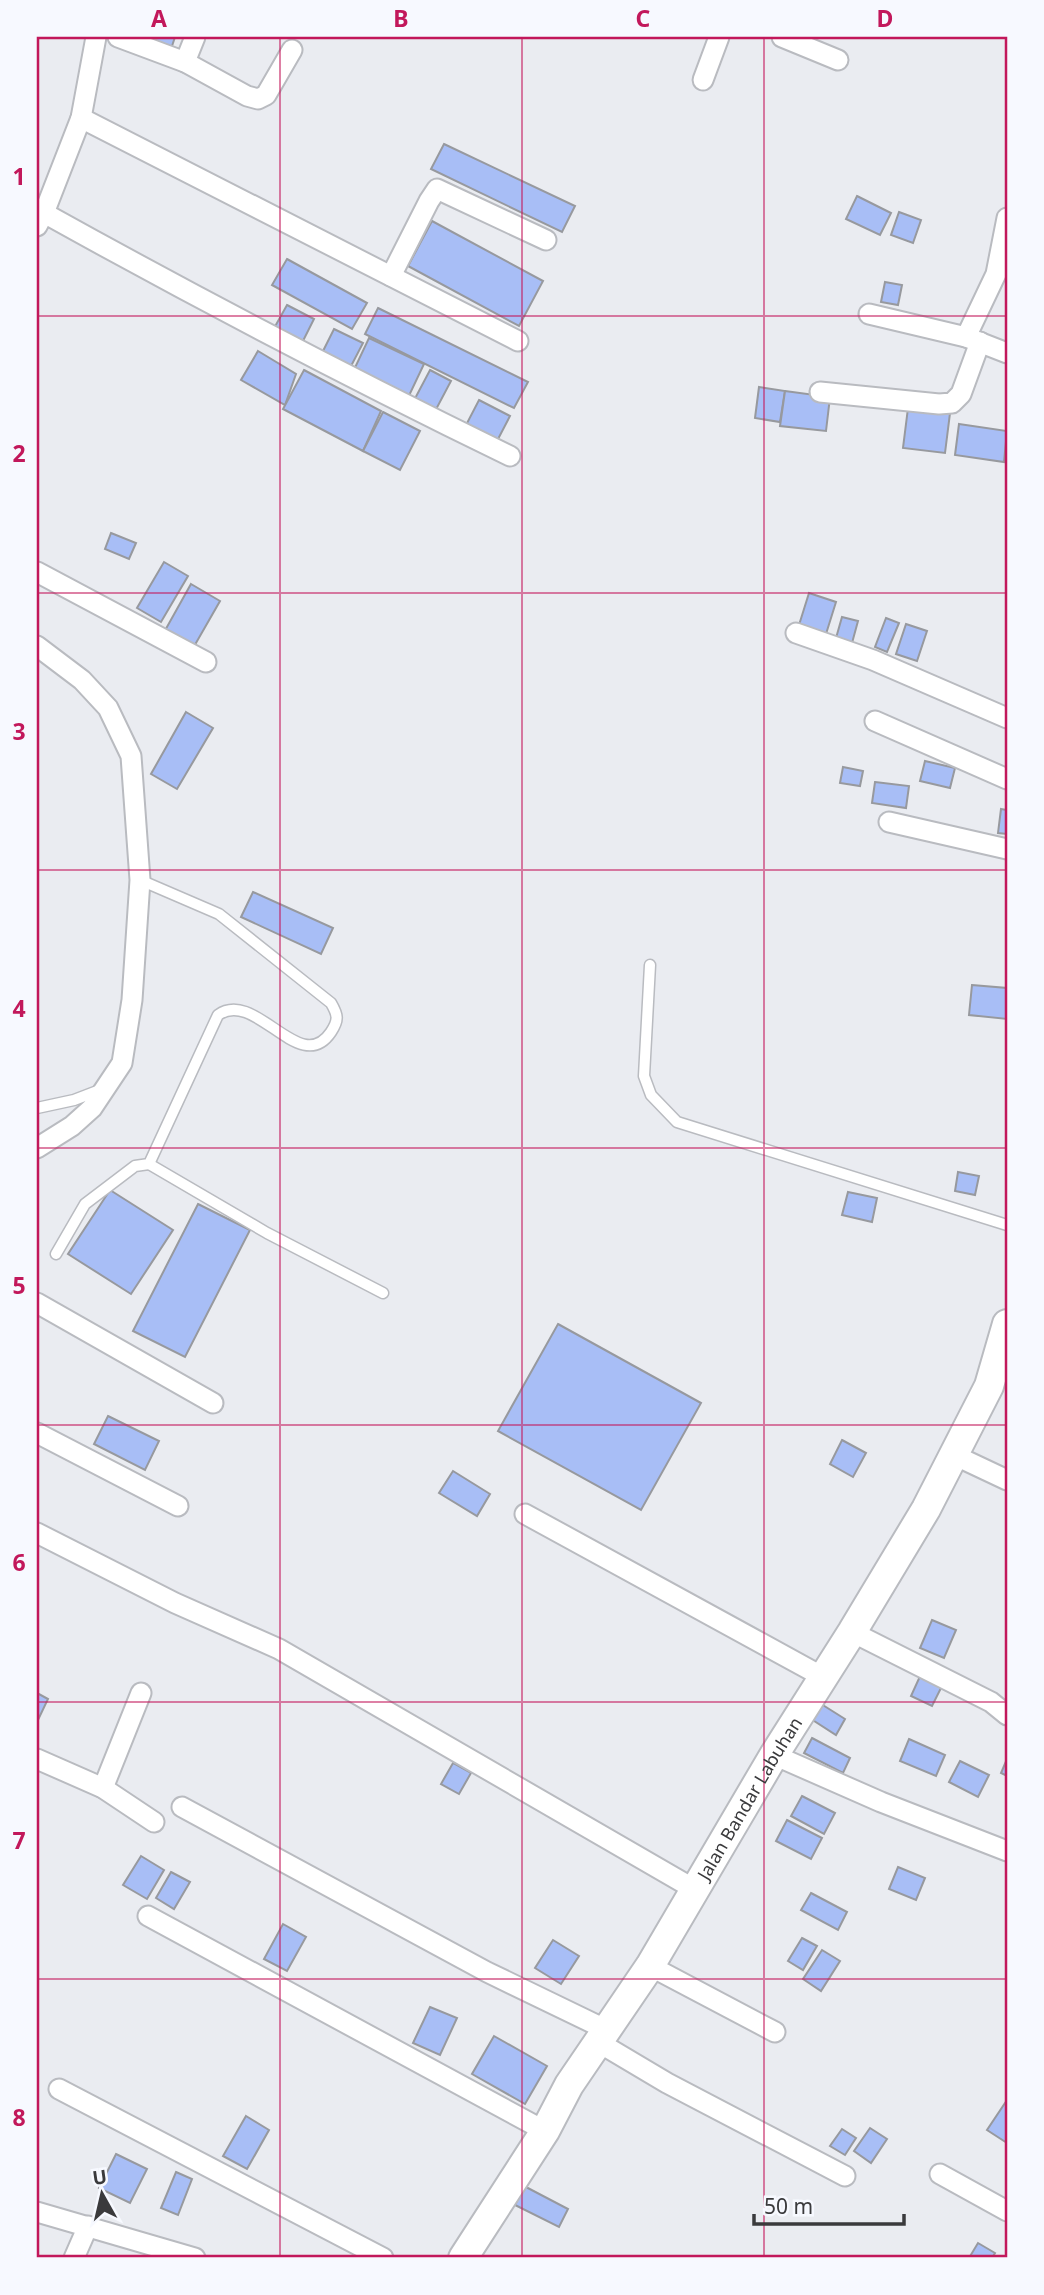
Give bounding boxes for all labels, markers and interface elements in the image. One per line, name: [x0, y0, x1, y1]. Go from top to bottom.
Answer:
text: A: [151, 2, 167, 34]
text: B: [393, 2, 409, 34]
text: C: [636, 2, 651, 34]
text: D: [877, 2, 893, 34]
text: 1: [12, 160, 26, 192]
text: 2: [12, 437, 26, 469]
text: 3: [12, 715, 26, 747]
text: 4: [12, 992, 26, 1024]
text: 5: [12, 1269, 26, 1301]
text: 6: [12, 1546, 26, 1578]
street label: Jalan Bandar Labuhan: [690, 1712, 807, 1886]
text: 7: [12, 1824, 26, 1856]
text: 8: [12, 2101, 26, 2133]
north arrow: [66, 2158, 136, 2228]
text: U: [91, 2163, 109, 2191]
scale bar: [754, 2183, 904, 2227]
text: 50 m: [764, 2192, 813, 2220]

